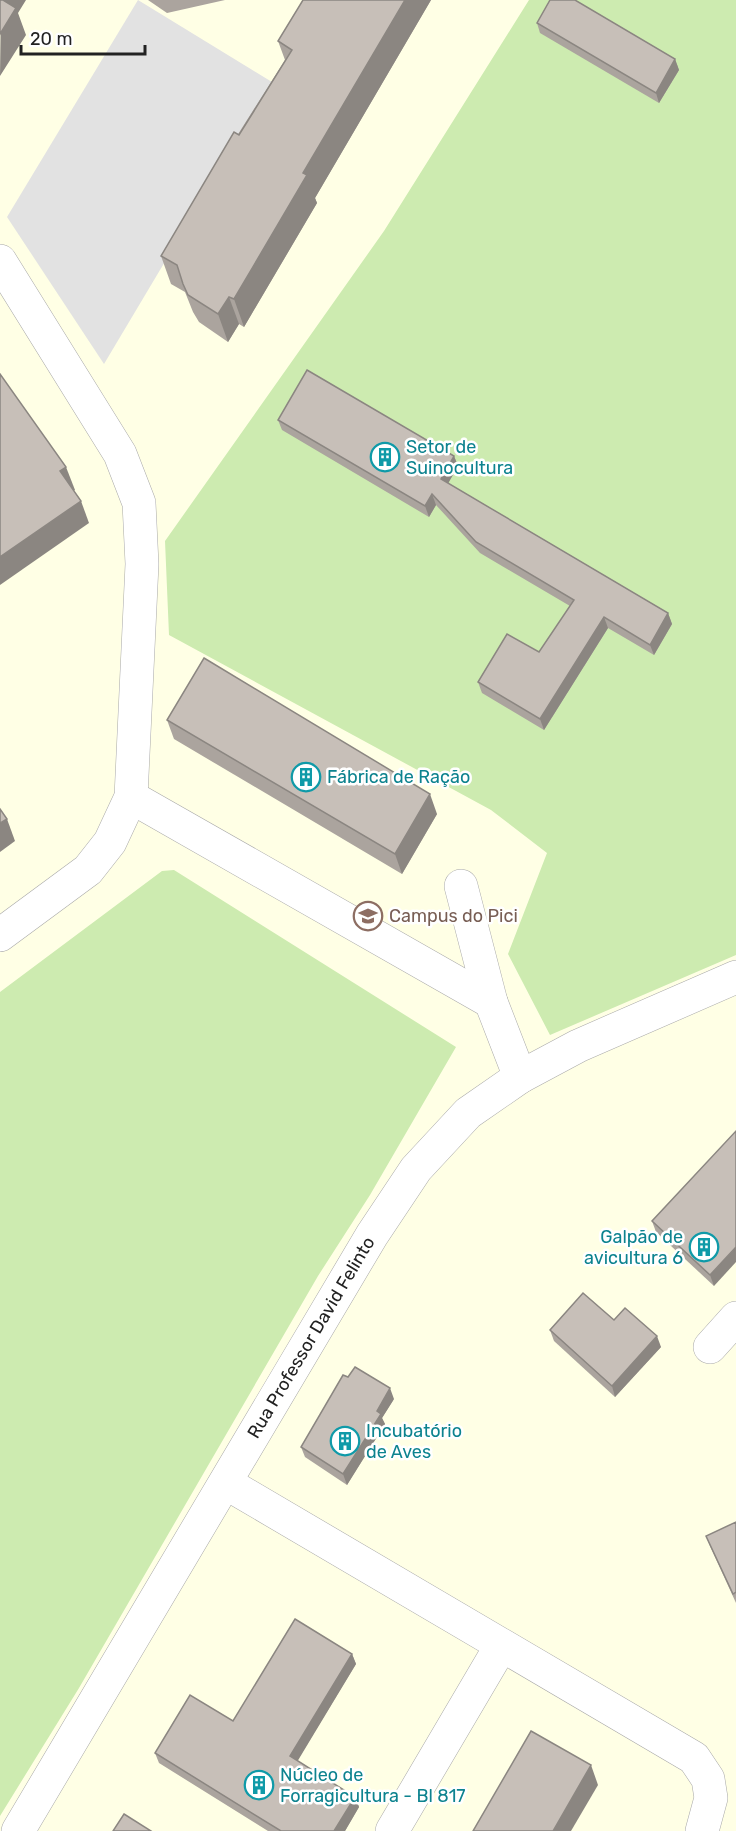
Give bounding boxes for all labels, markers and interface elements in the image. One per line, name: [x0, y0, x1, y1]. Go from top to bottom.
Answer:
scale bar: [21, 18, 146, 56]
text: 20 m: [30, 28, 72, 50]
place label: Setor de Suinocultura: [406, 436, 513, 479]
building icon: Setor de Suinocultura: [369, 441, 401, 473]
building icon: Fábrica de Ração: [290, 761, 322, 793]
place label: Fábrica de Ração: [327, 766, 470, 788]
school or university icon: Campus do Pici: [352, 900, 384, 932]
place label: Campus do Pici: [389, 905, 518, 927]
place label: Galpão de avicultura 6: [584, 1226, 683, 1269]
building icon: Galpão de avicultura 6: [688, 1231, 720, 1263]
street label: Rua Professor David Felinto: [243, 1233, 380, 1442]
place label: Incubatório de Aves: [366, 1420, 462, 1463]
building icon: Incubatório de Aves: [329, 1425, 361, 1457]
place label: Núcleo de Forragicultura - Bl 817: [280, 1764, 466, 1807]
building icon: Núcleo de Forragicultura - Bl 817: [243, 1769, 275, 1801]

